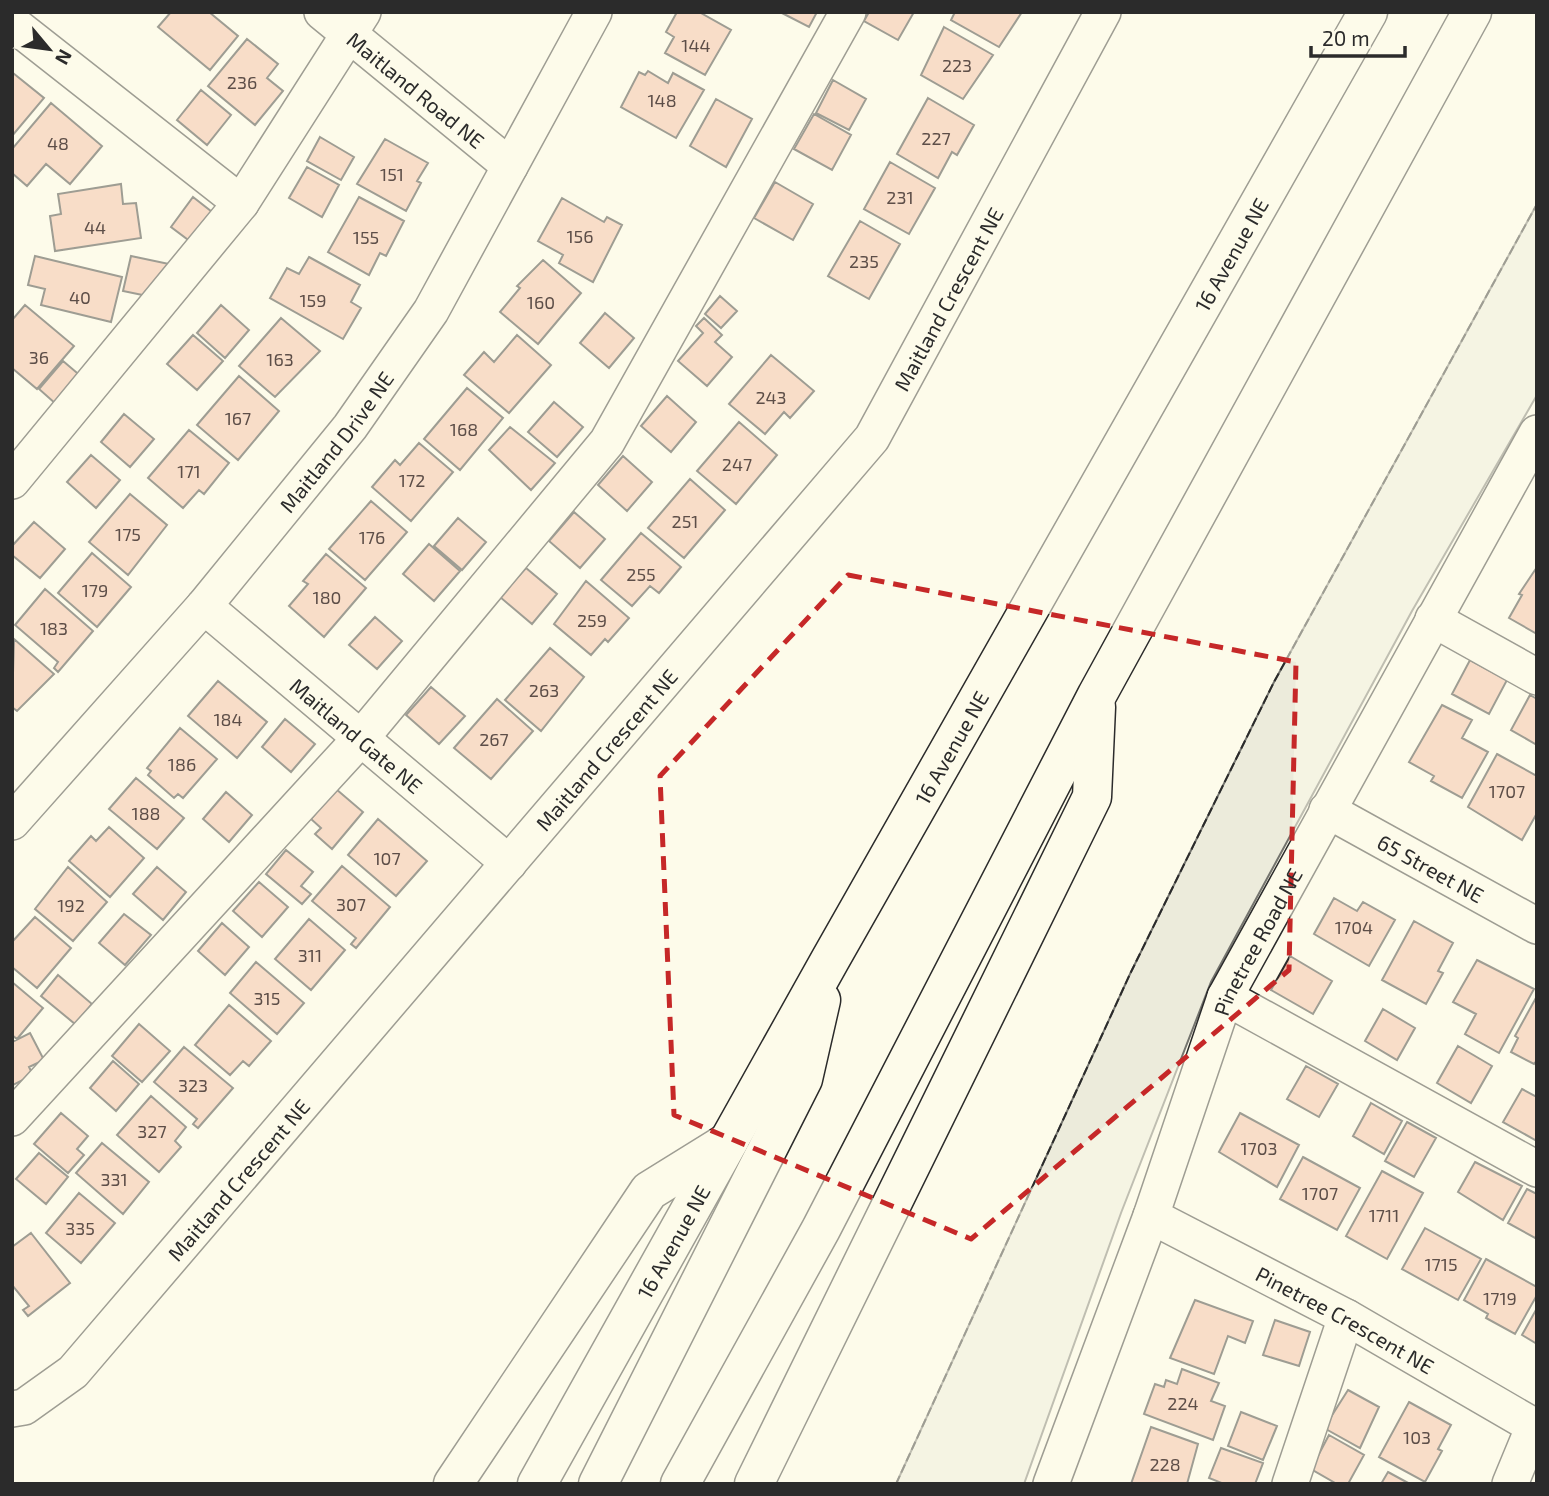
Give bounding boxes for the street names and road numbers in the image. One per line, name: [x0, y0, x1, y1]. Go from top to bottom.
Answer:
street label: Maitland Road NE: [343, 26, 490, 153]
street label: 16 Avenue NE: [1189, 193, 1273, 315]
street label: Maitland Crescent NE: [888, 203, 1007, 395]
street label: Maitland Drive NE: [274, 366, 398, 517]
street label: Maitland Crescent NE: [530, 663, 682, 835]
street label: Maitland Gate NE: [286, 672, 428, 798]
street label: 16 Avenue NE: [909, 686, 993, 808]
street label: 65 Street NE: [1374, 828, 1489, 907]
street label: Pinetree Road NE: [1207, 863, 1307, 1018]
street label: Maitland Crescent NE: [162, 1093, 314, 1265]
street label: 16 Avenue NE: [631, 1180, 714, 1303]
street label: Pinetree Crescent NE: [1252, 1260, 1439, 1378]

